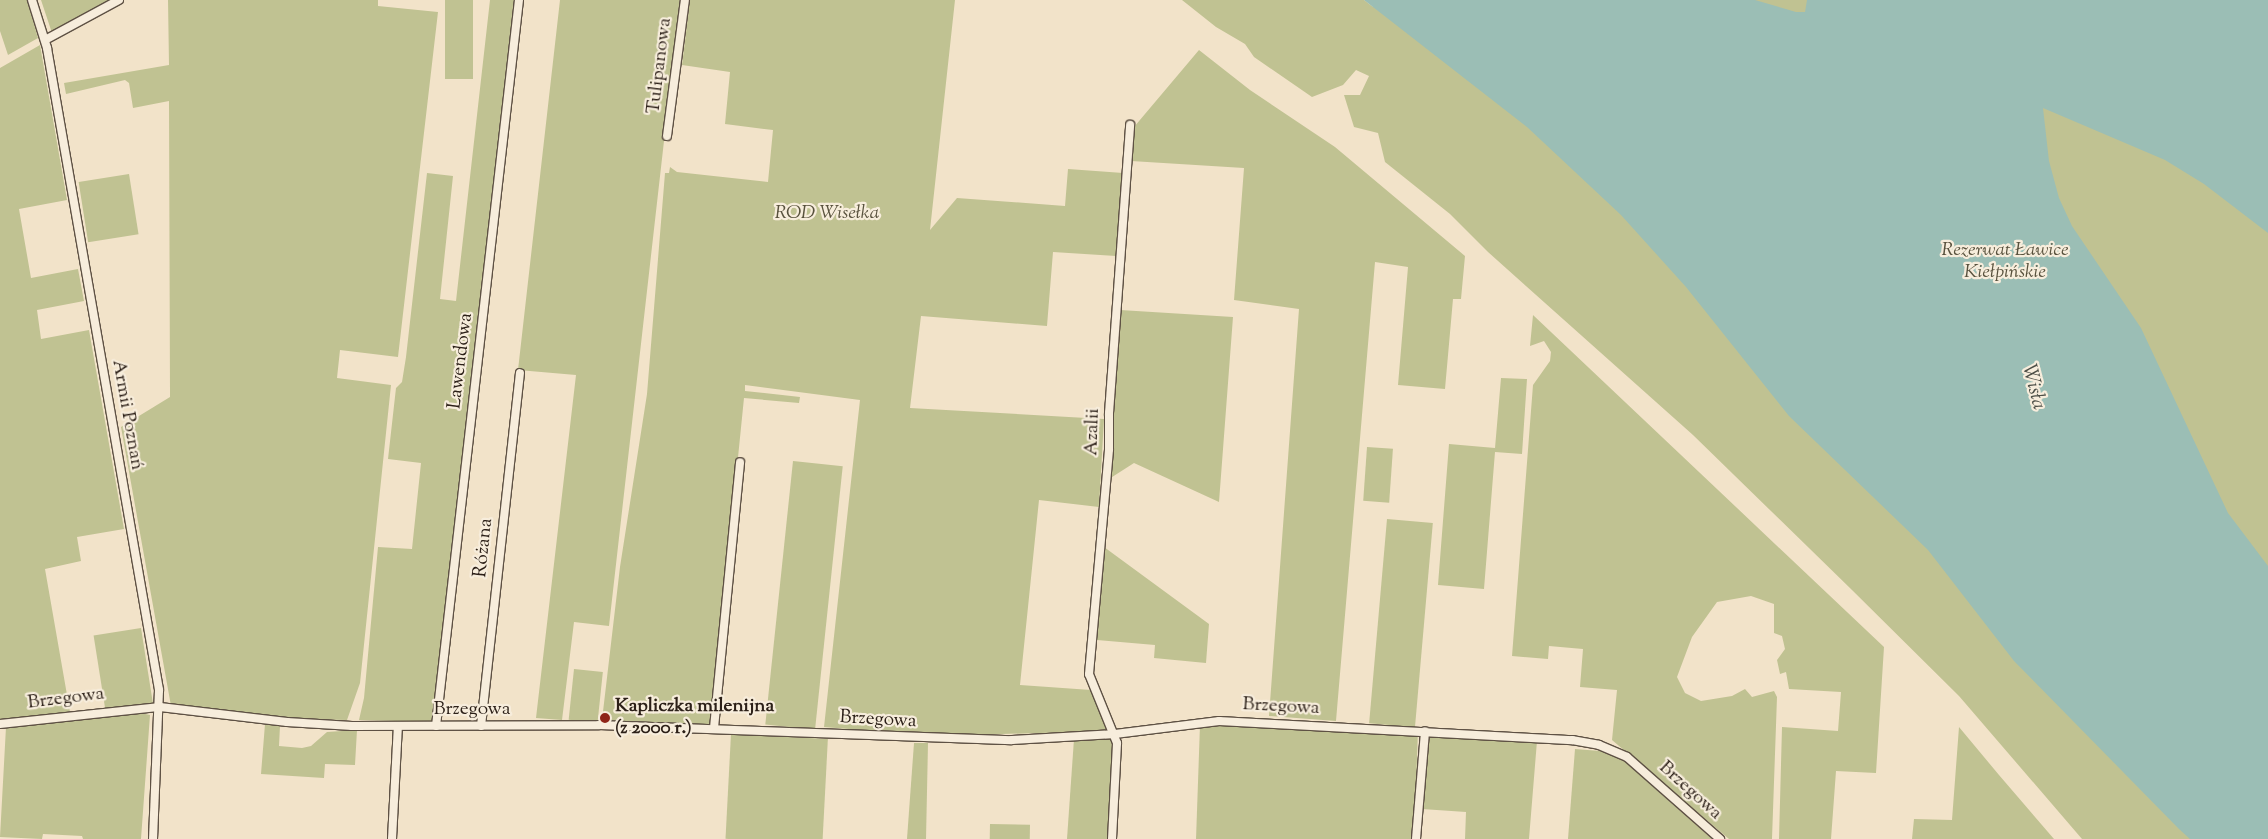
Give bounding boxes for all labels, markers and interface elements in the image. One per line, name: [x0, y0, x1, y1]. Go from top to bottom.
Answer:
street label: Tulipanowa: [643, 17, 677, 115]
park label: ROD Wisełka: [775, 203, 879, 225]
park label: Rezerwat Ławice Kiełpińskie: [1941, 240, 2069, 284]
street label: Lawendowa: [444, 312, 478, 410]
street label: Armii Poznań: [106, 358, 148, 472]
water label: Wisła: [2016, 362, 2050, 412]
street label: Azalii: [1081, 408, 1105, 456]
street label: Różana: [470, 517, 498, 579]
street label: Brzegowa: [26, 683, 106, 715]
street label: Brzegowa: [1242, 694, 1320, 720]
place label: Kapliczka milenijna (z 2000 r.): [615, 696, 774, 740]
street label: Brzegowa: [433, 699, 511, 721]
street label: Brzegowa: [839, 707, 917, 733]
marker: Kapliczka milenijna (z 2000 r.): [599, 712, 611, 724]
street label: Brzegowa: [1654, 757, 1726, 825]

